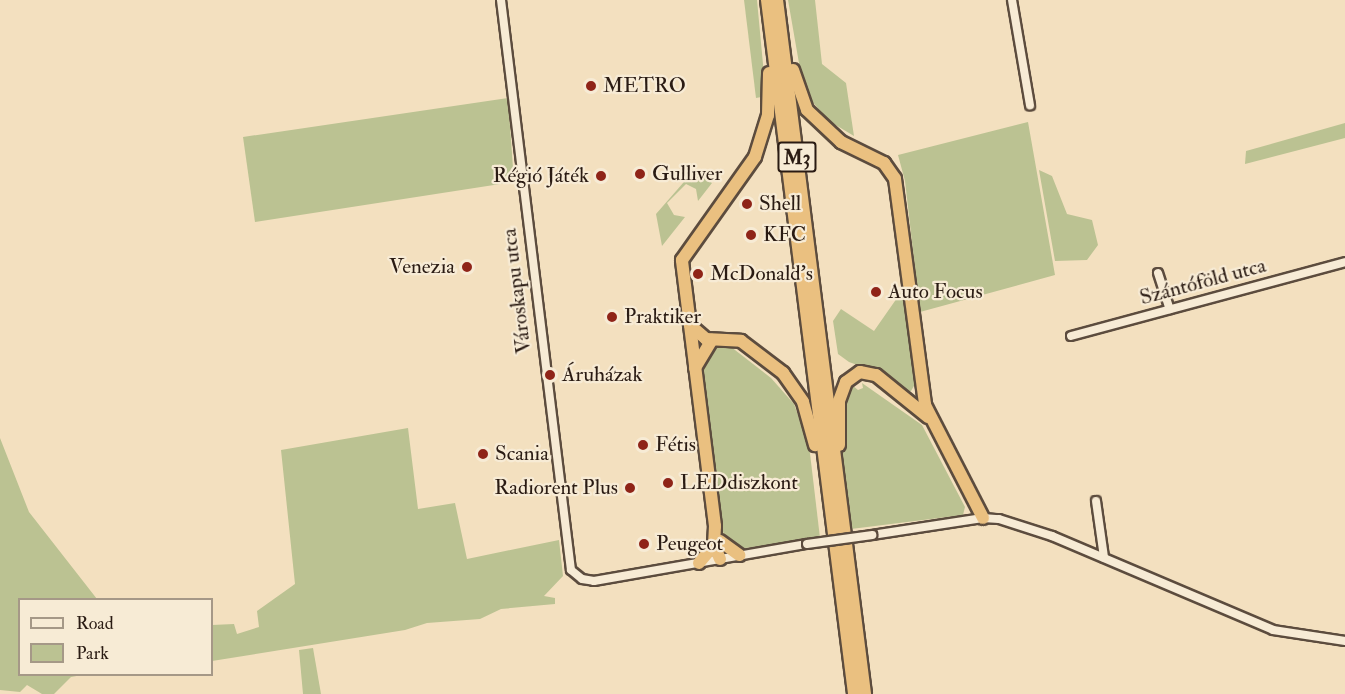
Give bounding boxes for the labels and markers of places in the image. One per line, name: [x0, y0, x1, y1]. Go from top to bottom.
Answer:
place label: METRO: [603, 73, 686, 99]
marker: METRO: [584, 79, 598, 93]
place label: Gulliver: [652, 161, 722, 187]
place label: Régió Játék: [493, 163, 589, 189]
marker: Gulliver: [633, 167, 647, 181]
marker: Régió Játék: [594, 169, 608, 183]
place label: Shell: [759, 191, 801, 217]
marker: Shell: [740, 197, 754, 211]
place label: KFC: [763, 222, 806, 248]
marker: KFC: [744, 228, 758, 242]
place label: Venezia: [389, 254, 455, 280]
marker: Venezia: [460, 260, 474, 274]
place label: McDonald's: [710, 261, 813, 287]
marker: McDonald's: [691, 267, 705, 281]
place label: Auto Focus: [888, 279, 983, 305]
marker: Auto Focus: [869, 285, 883, 299]
place label: Praktiker: [624, 304, 701, 330]
marker: Praktiker: [605, 310, 619, 324]
place label: Áruházak: [562, 362, 643, 388]
marker: Áruházak: [543, 368, 557, 382]
place label: Fétis: [655, 432, 696, 458]
marker: Fétis: [636, 438, 650, 452]
place label: Scania: [495, 441, 549, 467]
marker: Scania: [476, 447, 490, 461]
place label: LEDdiszkont: [680, 470, 798, 496]
place label: Radiorent Plus: [494, 475, 618, 501]
marker: LEDdiszkont: [661, 476, 675, 490]
marker: Radiorent Plus: [623, 481, 637, 495]
place label: Peugeot: [656, 531, 723, 557]
marker: Peugeot: [637, 537, 651, 551]

